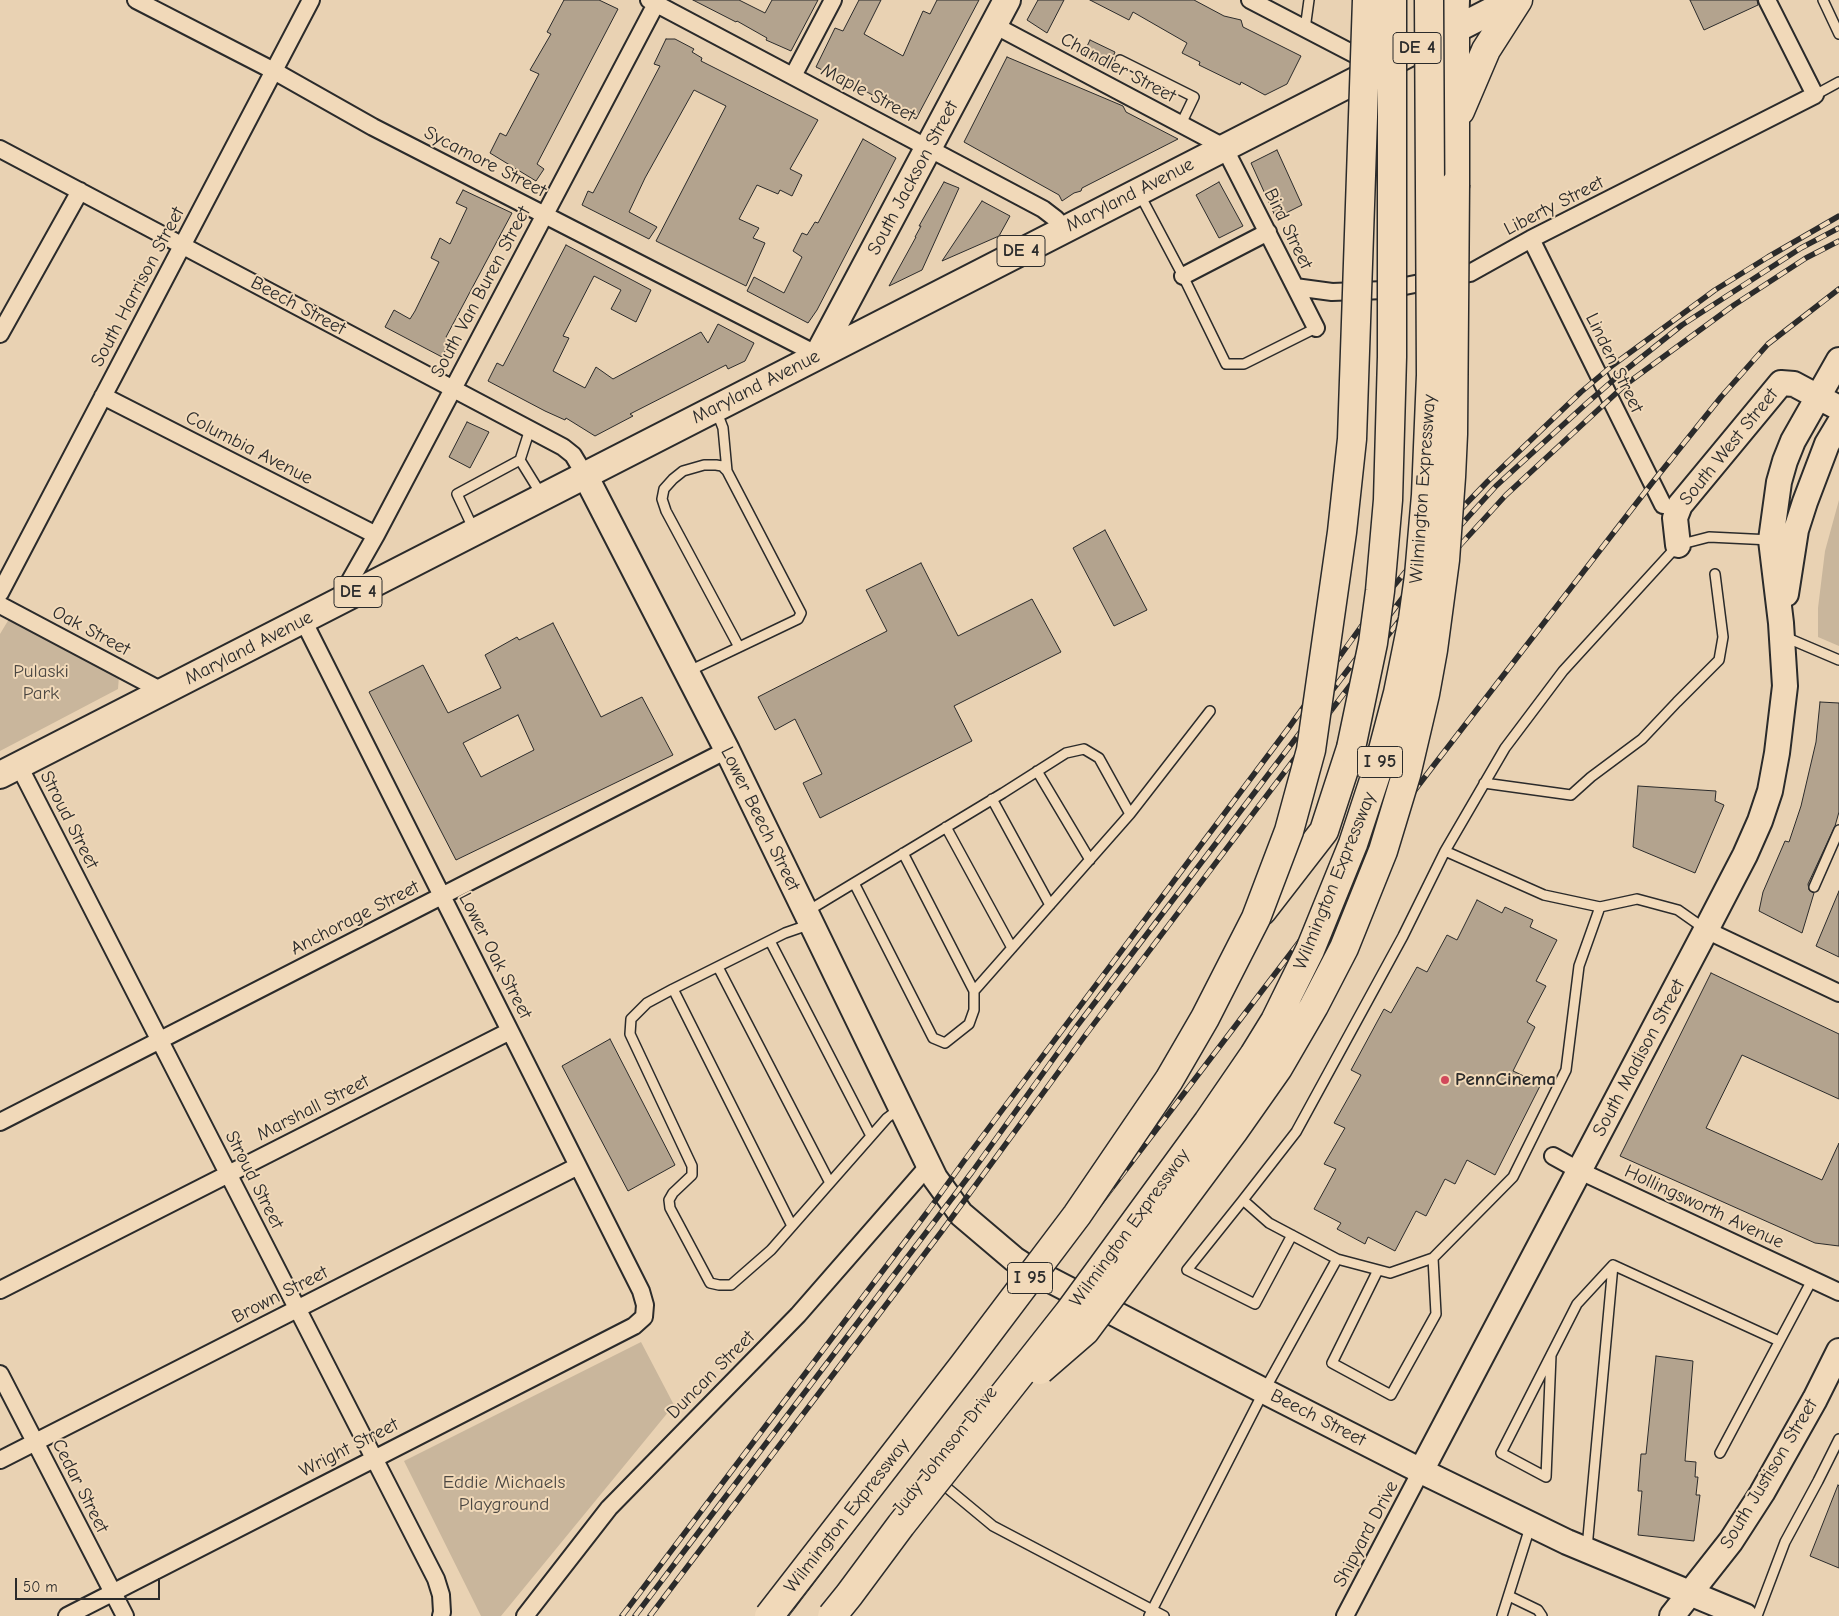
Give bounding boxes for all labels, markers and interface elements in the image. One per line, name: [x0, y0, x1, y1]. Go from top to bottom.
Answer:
street label: Chandler Street: [1056, 28, 1180, 108]
road number: DE 4: [1393, 32, 1441, 64]
street label: Maple Street: [817, 59, 919, 127]
street label: South Jackson Street: [863, 97, 963, 259]
street label: Sycamore Street: [420, 121, 550, 203]
street label: Maryland Avenue: [1062, 153, 1198, 237]
street label: Liberty Street: [1500, 171, 1608, 241]
street label: Bird Street: [1259, 185, 1317, 273]
street label: South Harrison Street: [86, 203, 190, 371]
street label: South Van Buren Street: [426, 203, 536, 381]
road number: DE 4: [997, 236, 1045, 266]
street label: Beech Street: [247, 272, 349, 340]
street label: Linden Street: [1580, 309, 1648, 417]
street label: Maryland Avenue: [688, 345, 824, 429]
street label: South West Street: [1675, 384, 1783, 510]
street label: Wilmington Expressway: [1405, 394, 1441, 584]
street label: Columbia Avenue: [182, 406, 316, 490]
road number: DE 4: [334, 576, 382, 608]
street label: Oak Street: [48, 601, 134, 661]
street label: Maryland Avenue: [181, 606, 317, 690]
park label: Pulaski Park: [13, 661, 69, 705]
street label: Lower Beech Street: [715, 743, 805, 895]
road number: I 95: [1358, 746, 1402, 778]
street label: Stroud Street: [35, 767, 103, 873]
street label: Wilmington Expressway: [1289, 789, 1381, 973]
street label: Anchorage Street: [287, 876, 423, 960]
street label: Lower Oak Street: [453, 889, 537, 1023]
street label: South Madison Street: [1588, 976, 1690, 1140]
place label: PennCinema: [1455, 1069, 1556, 1091]
street label: Marshall Street: [253, 1070, 373, 1146]
marker: PennCinema: [1439, 1074, 1451, 1086]
street label: Stroud Street: [220, 1127, 288, 1233]
street label: Wilmington Expressway: [1065, 1145, 1195, 1311]
street label: Hollingsworth Avenue: [1621, 1160, 1787, 1254]
street label: Brown Street: [228, 1261, 332, 1329]
road number: I 95: [1008, 1262, 1052, 1294]
street label: Duncan Street: [662, 1326, 760, 1424]
street label: Judy Johnson Drive: [887, 1382, 1003, 1520]
street label: Beech Street: [1266, 1384, 1370, 1452]
street label: South Justison Street: [1715, 1395, 1823, 1553]
street label: Wright Street: [296, 1413, 402, 1483]
street label: Wilmington Expressway: [780, 1434, 914, 1598]
street label: Cedar Street: [47, 1435, 113, 1537]
park label: Eddie Michaels Playground: [443, 1472, 565, 1516]
street label: Shipyard Drive: [1328, 1477, 1404, 1591]
scale bar: [18, 1568, 162, 1600]
text: 50 m: [23, 1578, 58, 1596]

